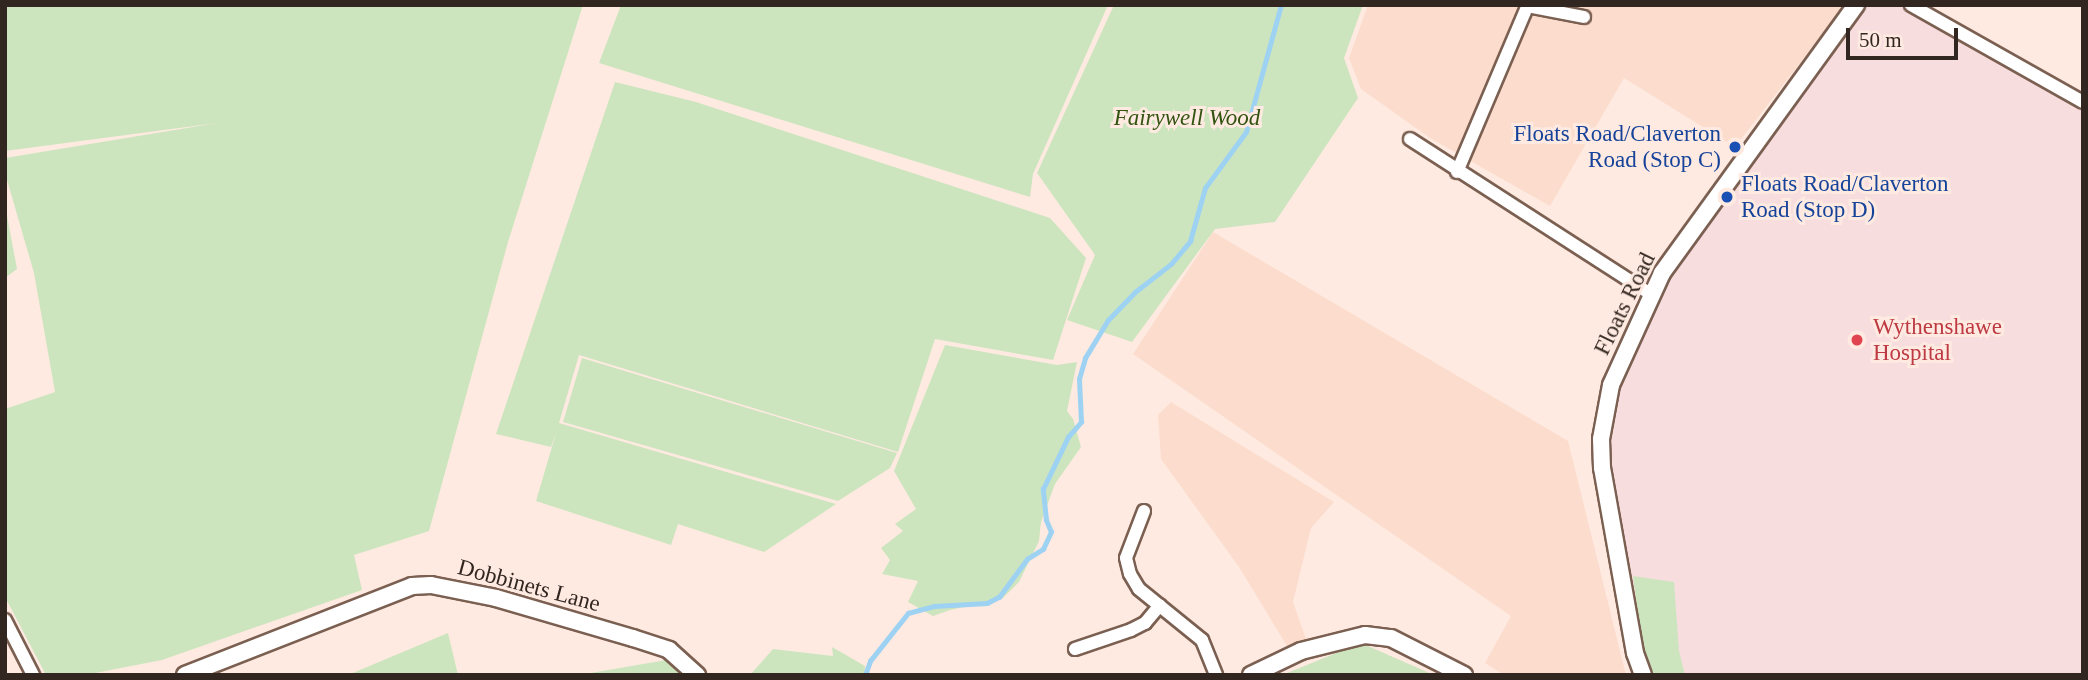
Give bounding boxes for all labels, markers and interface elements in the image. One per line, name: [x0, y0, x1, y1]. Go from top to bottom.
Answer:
scale bar: [1850, 14, 1962, 58]
text: 50 m: [1859, 28, 1902, 52]
park label: Fairywell Wood: [1114, 104, 1260, 132]
place label: Floats Road/Claverton Road (Stop C): [1513, 120, 1721, 174]
marker: Floats Road/Claverton Road (Stop C): [1727, 139, 1743, 155]
place label: Floats Road/Claverton Road (Stop D): [1741, 170, 1949, 224]
marker: Floats Road/Claverton Road (Stop D): [1719, 189, 1735, 205]
street label: Floats Road: [1588, 248, 1662, 360]
place label: Wythenshawe Hospital: [1873, 313, 2002, 367]
marker: Wythenshawe Hospital: [1847, 330, 1867, 350]
street label: Dobbinets Lane: [455, 554, 603, 618]

